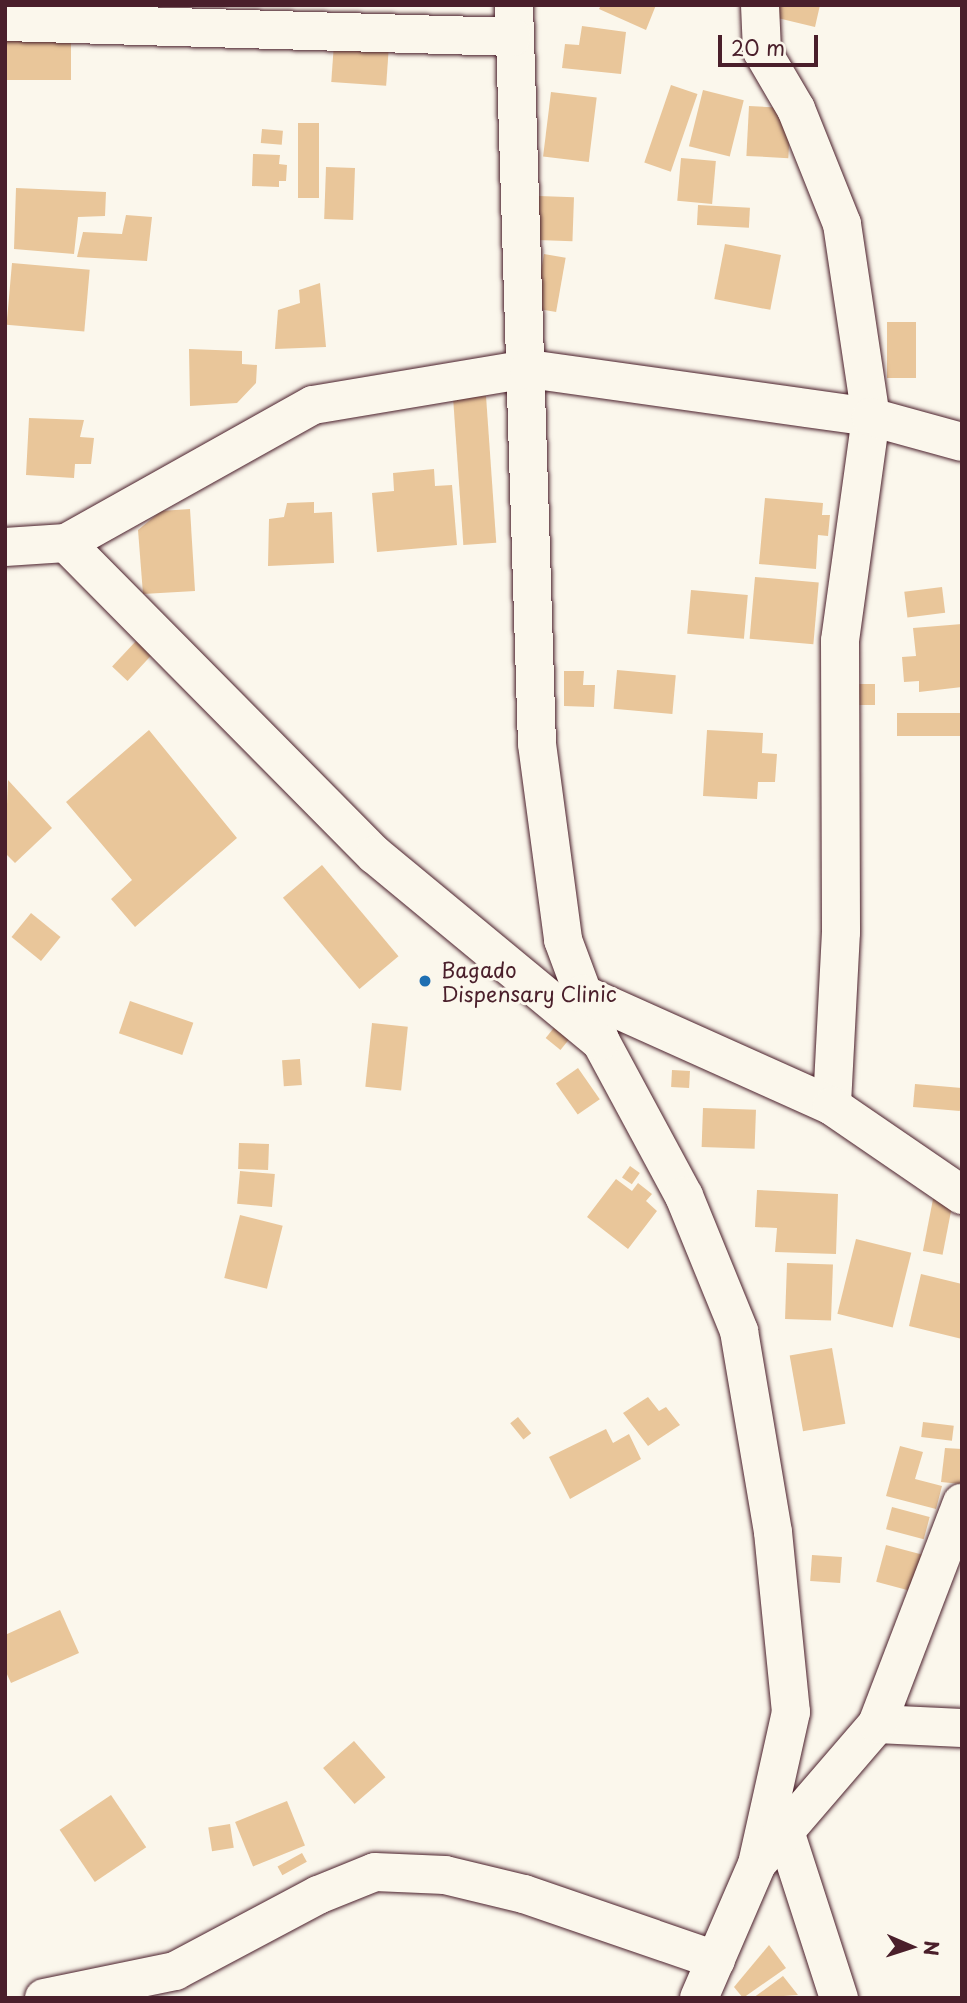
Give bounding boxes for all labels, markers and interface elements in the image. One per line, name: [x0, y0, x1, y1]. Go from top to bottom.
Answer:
scale bar: [722, 21, 822, 65]
text: 20 m: [731, 31, 785, 63]
place label: Bagado Dispensary Clinic: [441, 956, 618, 1006]
marker: Bagado Dispensary Clinic: [415, 971, 435, 991]
north arrow: [876, 1912, 946, 1982]
text: N: [918, 1940, 946, 1956]

